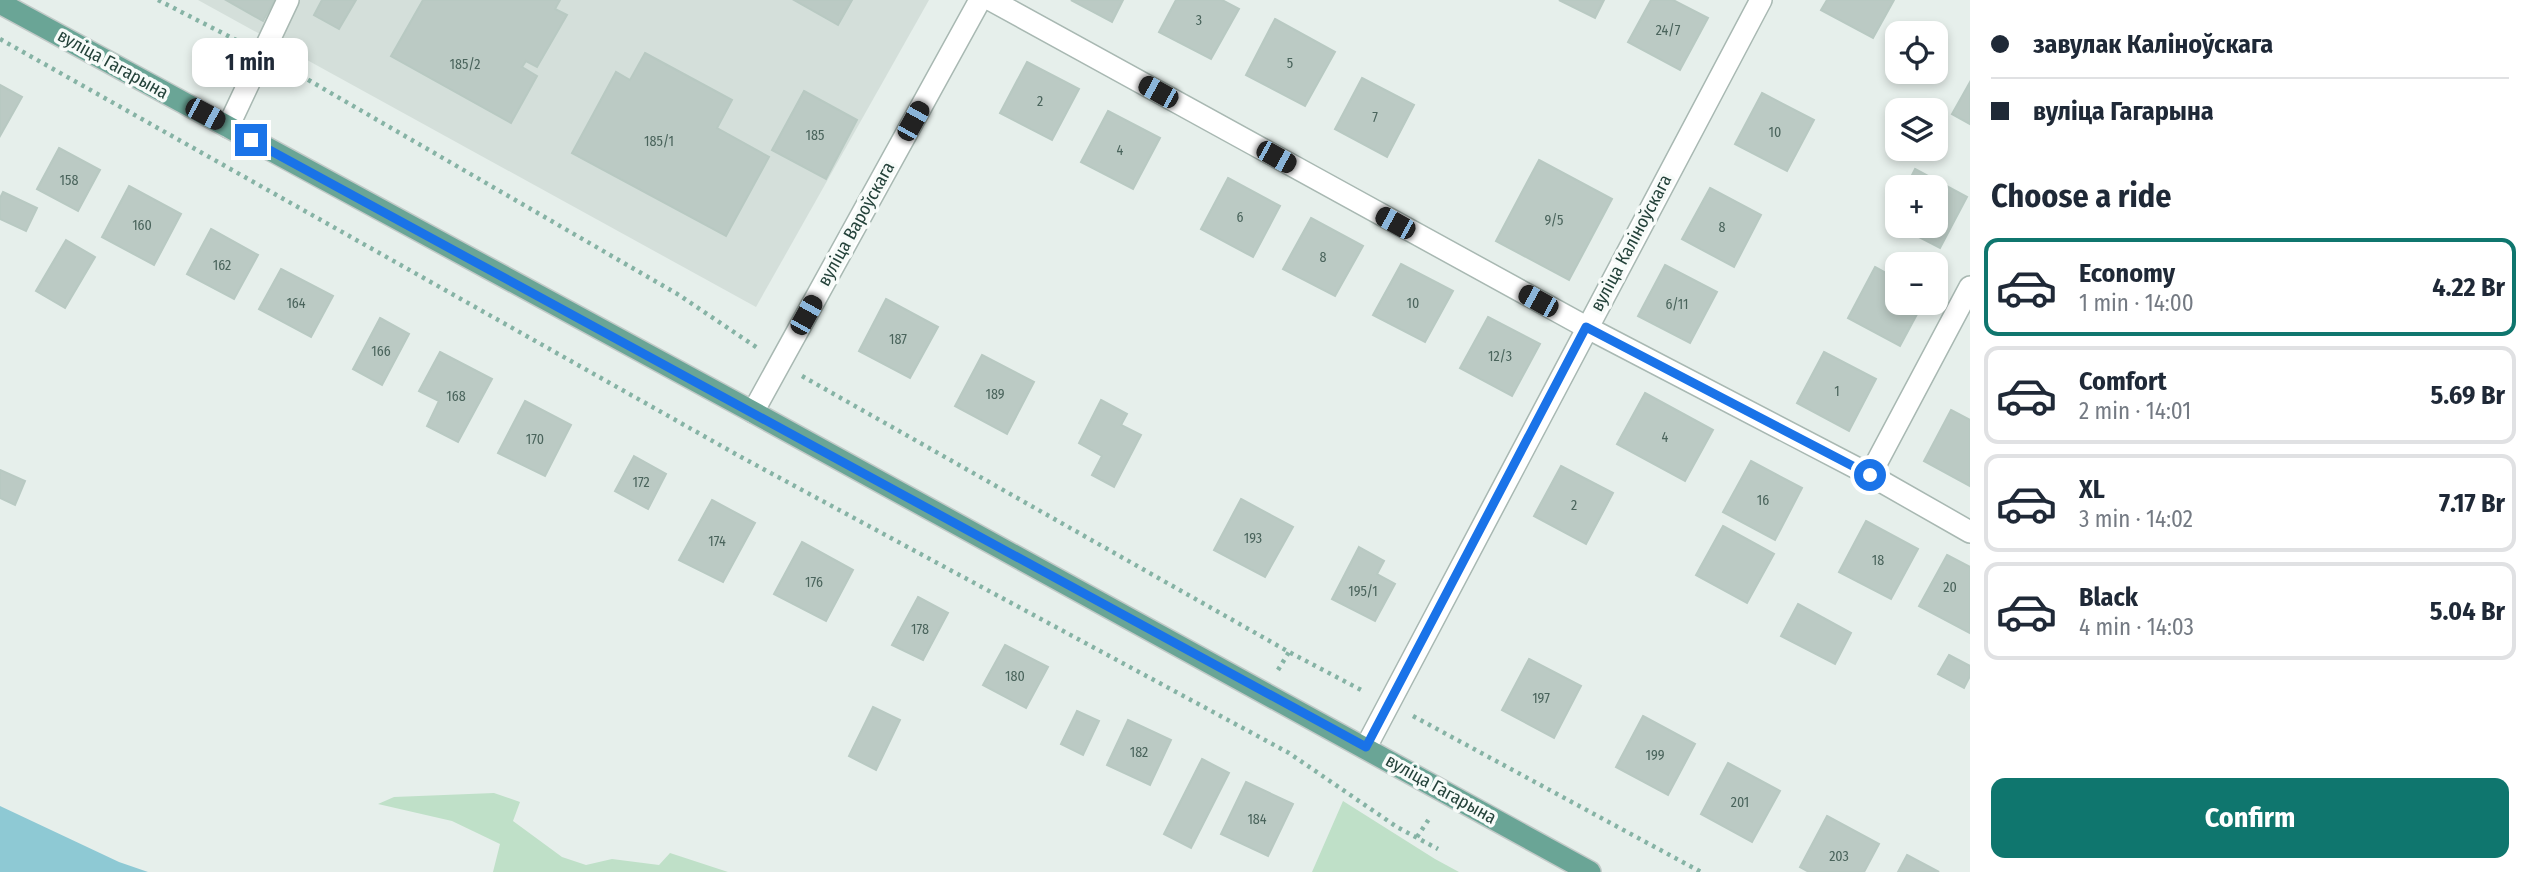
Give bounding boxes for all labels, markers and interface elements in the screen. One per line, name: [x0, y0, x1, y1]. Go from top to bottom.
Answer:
house number: 3: [1196, 12, 1202, 29]
map controls: [1885, 21, 1948, 315]
button: locate: [1885, 21, 1948, 84]
house number: 24/7: [1656, 22, 1681, 39]
street label: вуліца Гагарына: [54, 24, 172, 104]
text: завулак Каліноўскага: [2033, 29, 2273, 60]
callout: 1 min: [193, 38, 309, 88]
text: 1 min: [225, 48, 275, 76]
house number: 5: [1287, 55, 1293, 72]
house number: 185/2: [450, 56, 480, 73]
car: [1135, 73, 1182, 111]
house number: 2: [1037, 93, 1043, 110]
car: [182, 95, 229, 133]
text: вуліца Гагарына: [2033, 96, 2214, 127]
car: [894, 98, 933, 144]
button: layers: [1885, 98, 1948, 161]
house number: 7: [1372, 109, 1378, 126]
route end: [235, 124, 267, 156]
house number: 10: [1769, 124, 1781, 141]
house number: 185: [806, 127, 824, 144]
house number: 185/1: [644, 133, 674, 150]
car: [1253, 138, 1300, 176]
house number: 4: [1117, 142, 1124, 159]
street label: вуліца Вароўскага: [813, 158, 899, 290]
street label: вуліца Каліноўскага: [1586, 171, 1676, 315]
house number: 158: [60, 172, 78, 189]
button: +: [1885, 175, 1948, 238]
text: Choose a ride: [1991, 177, 2172, 215]
car: [1372, 204, 1419, 242]
house number: 6: [1237, 209, 1244, 226]
house number: 9/5: [1545, 212, 1563, 229]
house number: 160: [132, 217, 152, 234]
house number: 8: [1719, 219, 1726, 236]
house number: 8: [1320, 249, 1327, 266]
button: −: [1885, 252, 1948, 315]
icon: car: [1995, 256, 2058, 319]
house number: 162: [213, 257, 231, 274]
text: Economy: [2079, 258, 2175, 289]
text: 4.22 Br: [2432, 272, 2505, 303]
car: [1515, 282, 1562, 320]
text: 1 min · 14:00: [2079, 289, 2194, 317]
car: [787, 292, 826, 338]
house number: 164: [286, 295, 306, 312]
house number: 10: [1407, 295, 1419, 312]
house number: 6/11: [1665, 296, 1689, 313]
house number: 187: [889, 331, 907, 348]
house number: 166: [371, 343, 391, 360]
house number: 12/3: [1488, 348, 1512, 365]
icon: car: [1995, 364, 2058, 427]
text: Comfort: [2079, 366, 2167, 397]
text: 5.69 Br: [2430, 380, 2505, 411]
house number: 1: [1834, 383, 1840, 400]
house number: 189: [985, 386, 1005, 403]
house number: 168: [446, 388, 466, 405]
text: 2 min · 14:01: [2079, 397, 2191, 425]
house number: 4: [1662, 429, 1669, 446]
house number: 170: [526, 431, 544, 448]
route start: [1854, 459, 1886, 491]
icon: car: [1995, 472, 2058, 535]
house number: 172: [632, 474, 650, 491]
text: XL: [2079, 474, 2105, 505]
text: 7.17 Br: [2439, 488, 2505, 519]
house number: 16: [1757, 492, 1769, 509]
house number: 2: [1571, 497, 1577, 514]
text: 3 min · 14:02: [2079, 505, 2193, 533]
house number: 193: [1244, 530, 1262, 547]
house number: 174: [708, 533, 726, 550]
house number: 18: [1872, 552, 1884, 569]
house number: 176: [805, 574, 823, 591]
house number: 20: [1943, 579, 1957, 596]
icon: car: [1995, 580, 2058, 643]
text: Black: [2079, 582, 2138, 613]
house number: 195/1: [1348, 583, 1378, 600]
text: 5.04 Br: [2430, 596, 2505, 627]
text: 4 min · 14:03: [2079, 613, 2194, 641]
house number: 178: [911, 621, 929, 638]
house number: 180: [1005, 668, 1025, 685]
house number: 197: [1532, 690, 1550, 707]
house number: 182: [1130, 744, 1148, 761]
house number: 199: [1645, 747, 1665, 764]
street label: вуліца Гагарына: [1382, 749, 1500, 829]
button: Confirm: [1991, 778, 2509, 858]
house number: 201: [1731, 794, 1749, 811]
house number: 184: [1247, 811, 1267, 828]
house number: 203: [1829, 848, 1849, 865]

